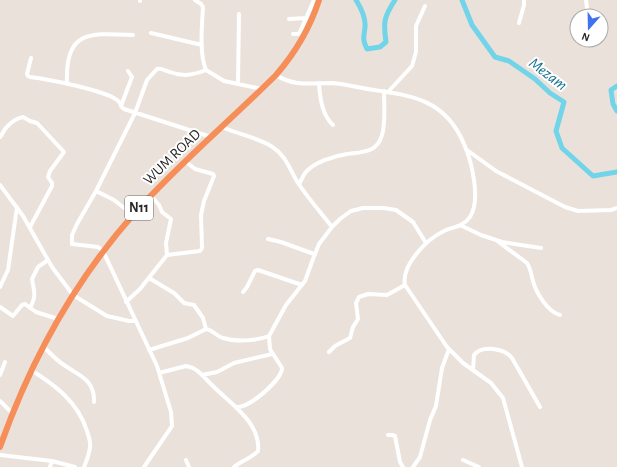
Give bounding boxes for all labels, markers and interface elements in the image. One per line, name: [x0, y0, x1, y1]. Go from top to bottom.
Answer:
north arrow: [569, 8, 609, 48]
text: N: [580, 30, 591, 43]
water label: Mezam: [526, 55, 570, 93]
street label: WUM ROAD: [141, 126, 204, 188]
road number: N11: [125, 196, 153, 220]

